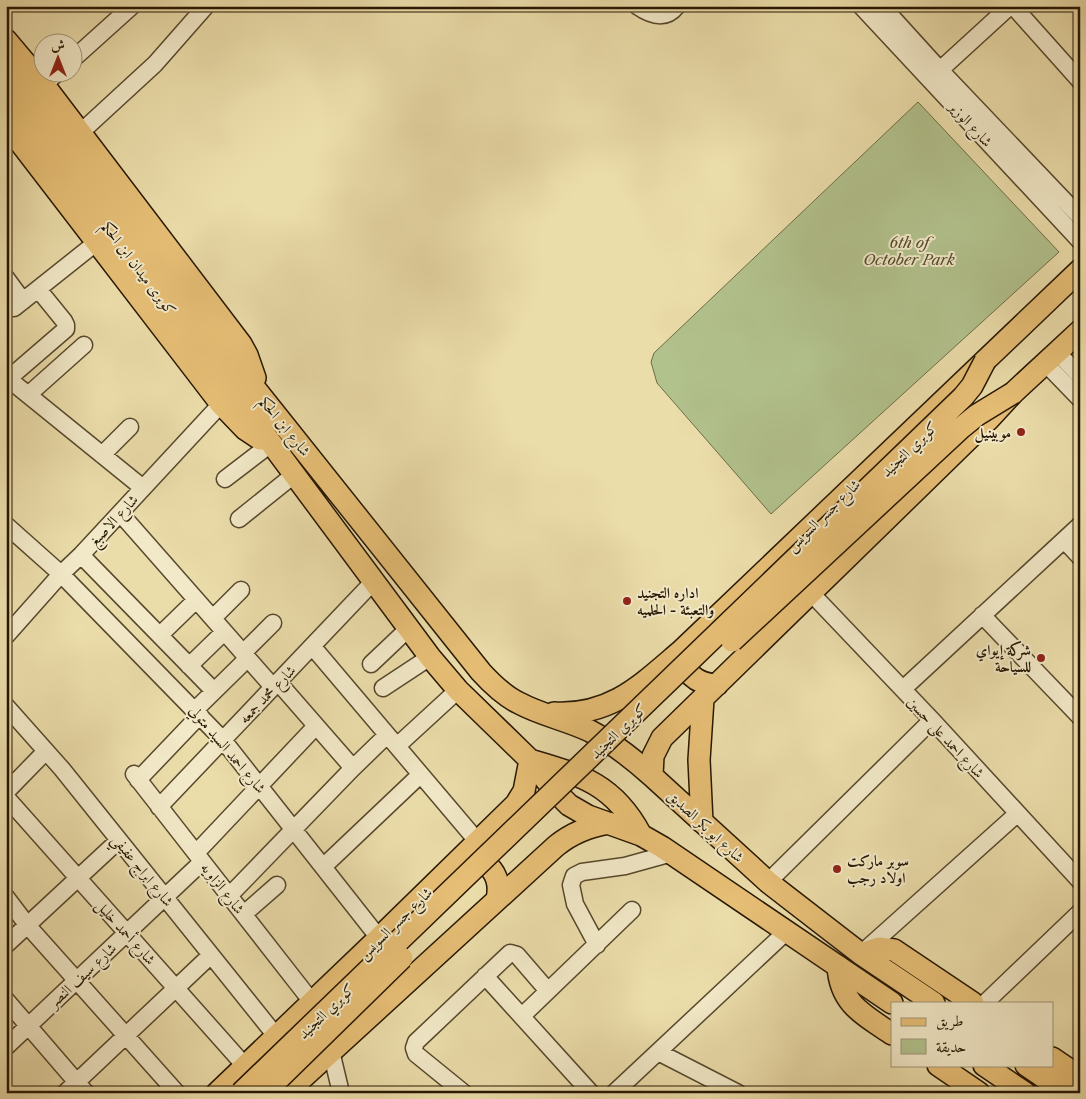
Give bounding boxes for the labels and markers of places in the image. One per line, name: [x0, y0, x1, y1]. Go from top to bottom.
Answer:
place label: موبينيل: [975, 423, 1011, 444]
marker: موبينيل: [1015, 426, 1027, 438]
place label: اداره التجنيد والتعبئة - الحلميه: [637, 583, 714, 619]
marker: اداره التجنيد والتعبئة - الحلميه: [621, 595, 633, 607]
place label: شركة إيواي للسياحة: [976, 640, 1031, 676]
marker: شركة إيواي للسياحة: [1035, 652, 1047, 664]
place label: سوبر ماركت اولاد رجب: [847, 851, 909, 888]
marker: سوبر ماركت اولاد رجب: [831, 863, 843, 875]

